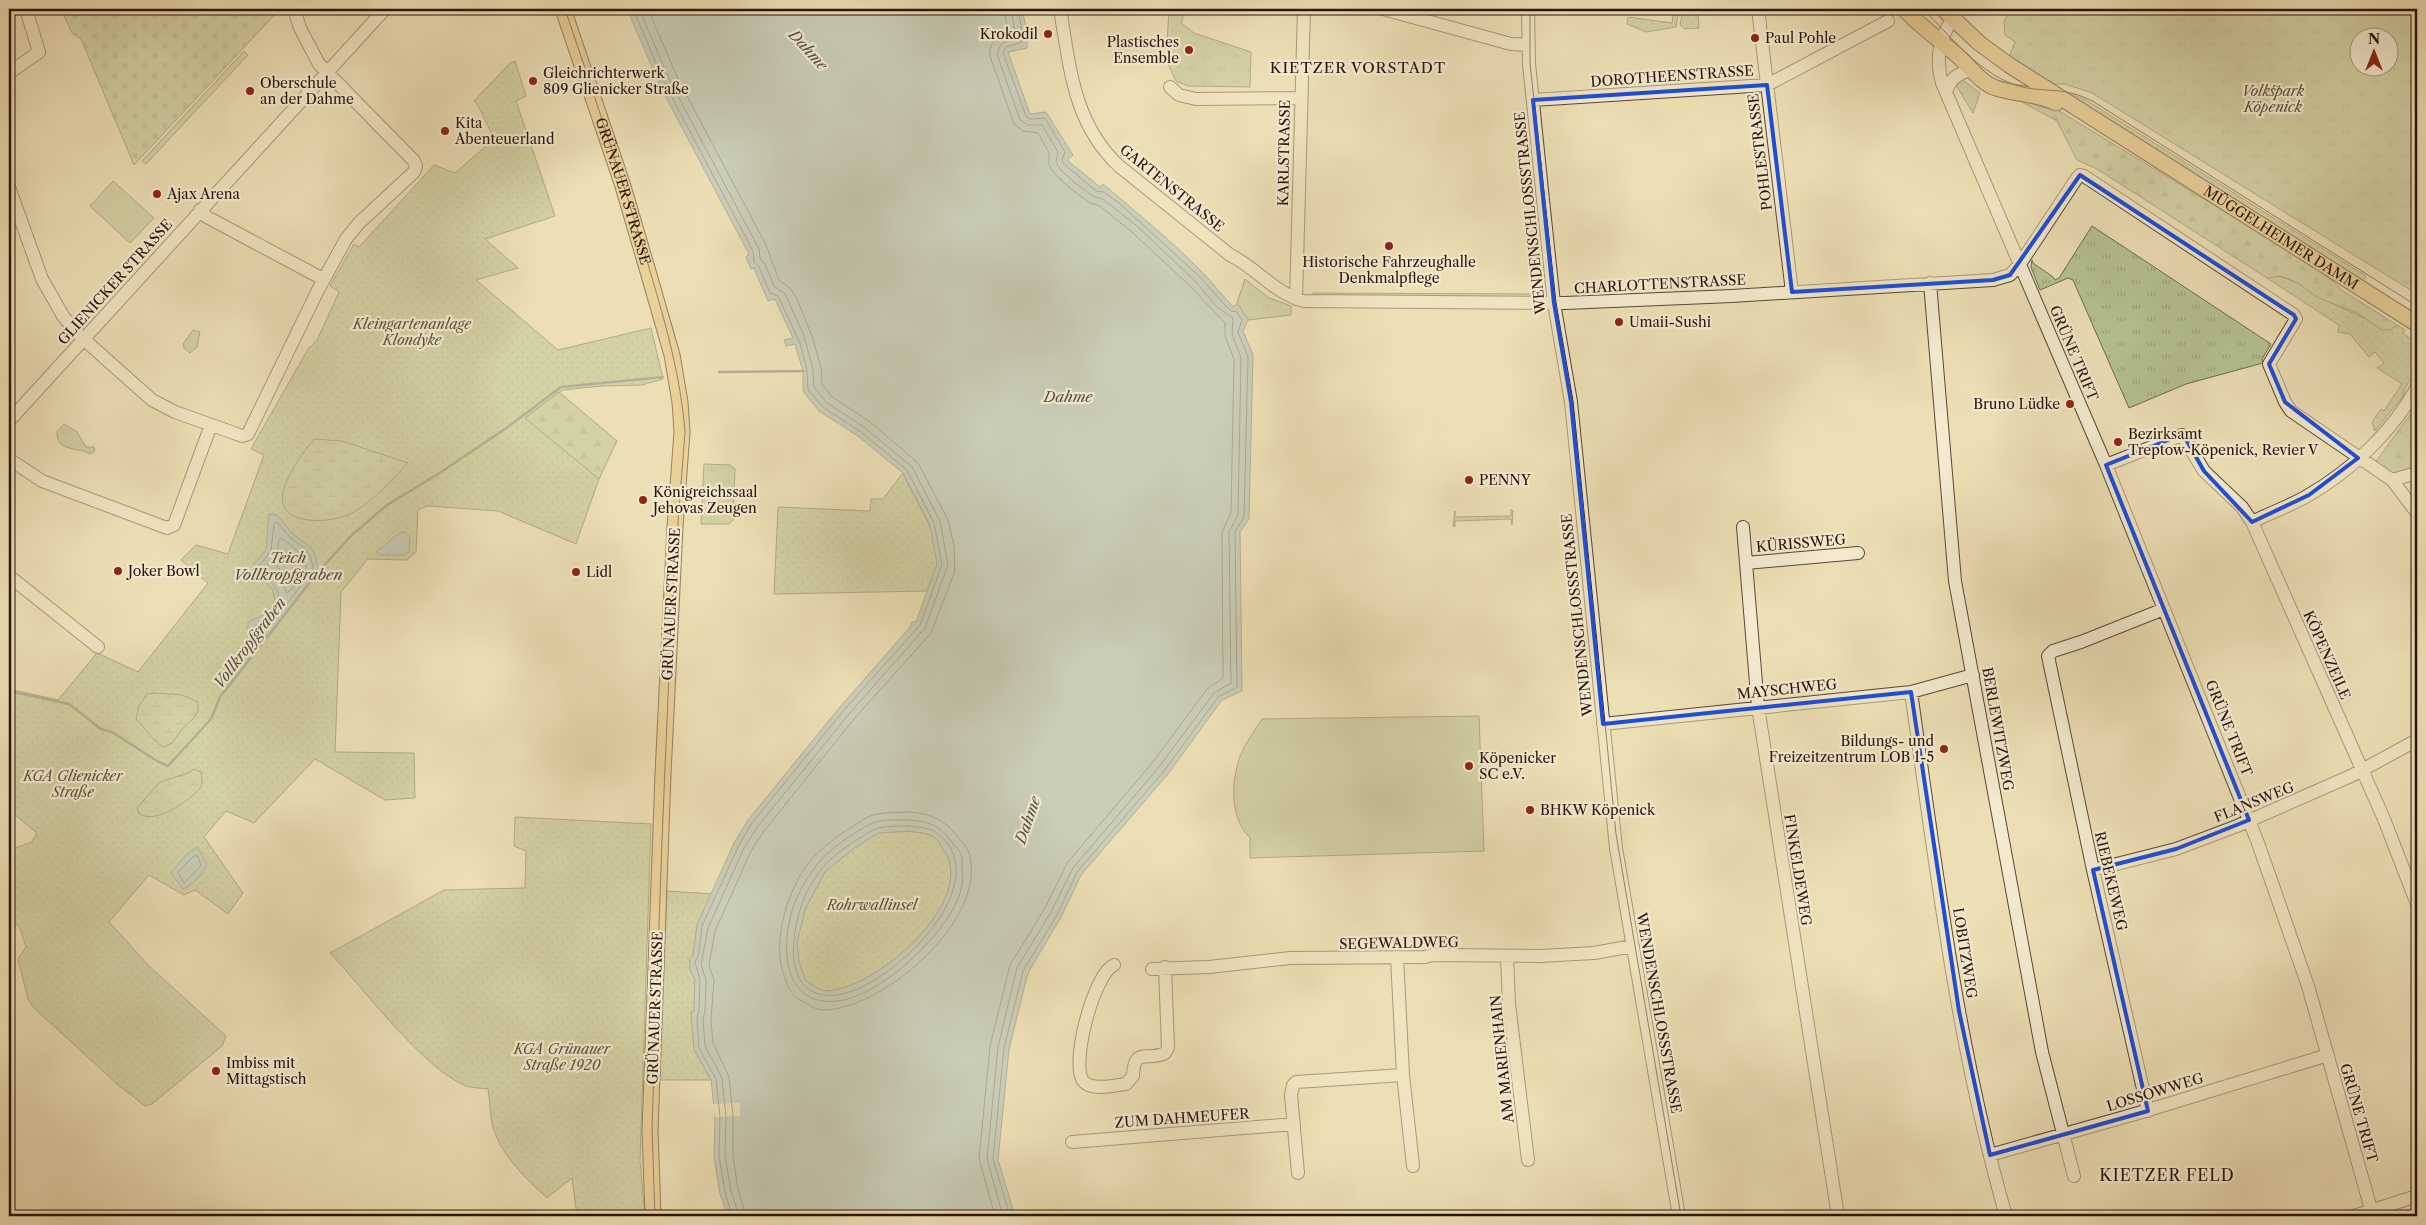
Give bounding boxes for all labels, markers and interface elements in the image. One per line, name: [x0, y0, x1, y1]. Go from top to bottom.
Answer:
water label: Dahme: [784, 25, 832, 75]
place label: Krokodil: [980, 25, 1038, 43]
marker: Krokodil: [1042, 28, 1054, 40]
north arrow: [2348, 28, 2398, 78]
place label: Paul Pohle: [1765, 29, 1836, 47]
text: N: [2368, 30, 2380, 48]
marker: Paul Pohle: [1749, 32, 1761, 44]
place label: Plastisches Ensemble: [1107, 33, 1179, 67]
marker: Plastisches Ensemble: [1183, 44, 1195, 56]
district label: KIETZER VORSTADT: [1270, 58, 1446, 77]
street label: DOROTHEENSTRASSE: [1590, 61, 1754, 91]
place label: Gleichrichterwerk 809 Glienicker Straße: [543, 64, 689, 98]
place label: Oberschule an der Dahme: [260, 74, 354, 108]
marker: Gleichrichterwerk 809 Glienicker Straße: [527, 75, 539, 87]
park label: Volkspark Köpenick: [2242, 82, 2305, 116]
marker: Oberschule an der Dahme: [244, 85, 256, 97]
street label: POHLESTRASSE: [1744, 93, 1776, 211]
street label: KARLSTRASSE: [1274, 100, 1294, 206]
street label: WENDENSCHLOSSSTRASSE: [1510, 111, 1550, 316]
place label: Kita Abenteuerland: [454, 114, 555, 148]
street label: GRÜNAUER STRASSE: [592, 115, 655, 267]
marker: Kita Abenteuerland: [439, 125, 451, 137]
street label: GARTENSTRASSE: [1116, 140, 1228, 236]
street label: MÜGGELHEIMER DAMM: [2200, 182, 2362, 294]
place label: Ajax Arena: [166, 185, 241, 203]
marker: Ajax Arena: [151, 188, 163, 200]
street label: GLIENICKER STRASSE: [54, 216, 176, 348]
marker: Historische Fahrzeughalle Denkmalpflege: [1383, 240, 1395, 252]
place label: Historische Fahrzeughalle Denkmalpflege: [1302, 253, 1476, 287]
street label: CHARLOTTENSTRASSE: [1573, 271, 1747, 297]
street label: GRÜNE TRIFT: [2046, 302, 2102, 404]
place label: Umaii-Sushi: [1629, 313, 1711, 331]
park label: Kleingartenanlage Klondyke: [352, 315, 472, 349]
marker: Umaii-Sushi: [1613, 316, 1625, 328]
water label: Dahme: [1043, 387, 1093, 406]
place label: Bruno Lüdke: [1973, 395, 2060, 413]
marker: Bruno Lüdke: [2064, 398, 2076, 410]
place label: Bezirksamt Treptow-Köpenick, Revier V: [2128, 425, 2319, 459]
marker: Bezirksamt Treptow-Köpenick, Revier V: [2112, 436, 2124, 448]
place label: PENNY: [1479, 471, 1532, 489]
marker: PENNY: [1463, 474, 1475, 486]
place label: Königreichssaal Jehovas Zeugen: [651, 483, 757, 517]
marker: Königreichssaal Jehovas Zeugen: [637, 494, 649, 506]
street label: WENDENSCHLOSSSTRASSE: [1557, 513, 1597, 718]
street label: GRÜNAUER STRASSE: [658, 527, 684, 681]
street label: KÜRISSWEG: [1755, 530, 1847, 556]
water label: Teich Vollkropfgraben: [234, 548, 342, 584]
place label: Joker Bowl: [126, 562, 200, 580]
place label: Lidl: [586, 563, 612, 581]
marker: Joker Bowl: [112, 565, 124, 577]
marker: Lidl: [570, 566, 582, 578]
water label: Vollkropfgraben: [209, 593, 290, 692]
street label: KÖPENZEILE: [2299, 608, 2355, 702]
street label: BERLEWITZWEG: [1978, 666, 2018, 792]
street label: MAYSCHWEG: [1736, 675, 1838, 703]
street label: GRÜNE TRIFT: [2202, 677, 2257, 779]
place label: Bildungs- und Freizeitzentrum LOB 1-5: [1769, 732, 1934, 766]
marker: Bildungs- und Freizeitzentrum LOB 1-5: [1938, 743, 1950, 755]
place label: Köpenicker SC e.V.: [1479, 749, 1556, 783]
marker: Köpenicker SC e.V.: [1463, 760, 1475, 772]
park label: KGA Glienicker Straße: [22, 767, 124, 801]
street label: FLANSWEG: [2211, 778, 2297, 826]
water label: Dahme: [1010, 793, 1045, 847]
place label: BHKW Köpenick: [1540, 801, 1656, 819]
marker: BHKW Köpenick: [1524, 804, 1536, 816]
street label: FINKELDEWEG: [1780, 813, 1816, 927]
street label: RIEBEKEWEG: [2091, 830, 2131, 932]
park label: Rohrwallinsel: [826, 896, 919, 914]
street label: LOBITZWEG: [1949, 906, 1981, 1000]
street label: WENDENSCHLOSSSTRASSE: [1632, 910, 1686, 1115]
street label: GRÜNAUER STRASSE: [643, 931, 667, 1085]
street label: SEGEWALDWEG: [1339, 933, 1459, 953]
street label: AM MARIENHAIN: [1486, 994, 1518, 1125]
park label: KGA Grünauer Straße 1920: [513, 1040, 612, 1074]
place label: Imbiss mit Mittagstisch: [226, 1054, 307, 1088]
street label: GRÜNE TRIFT: [2336, 1061, 2382, 1165]
marker: Imbiss mit Mittagstisch: [210, 1065, 222, 1077]
street label: LOSSOWWEG: [2104, 1069, 2206, 1115]
street label: ZUM DAHMEUFER: [1114, 1104, 1251, 1132]
district label: KIETZER FELD: [2099, 1165, 2235, 1185]

